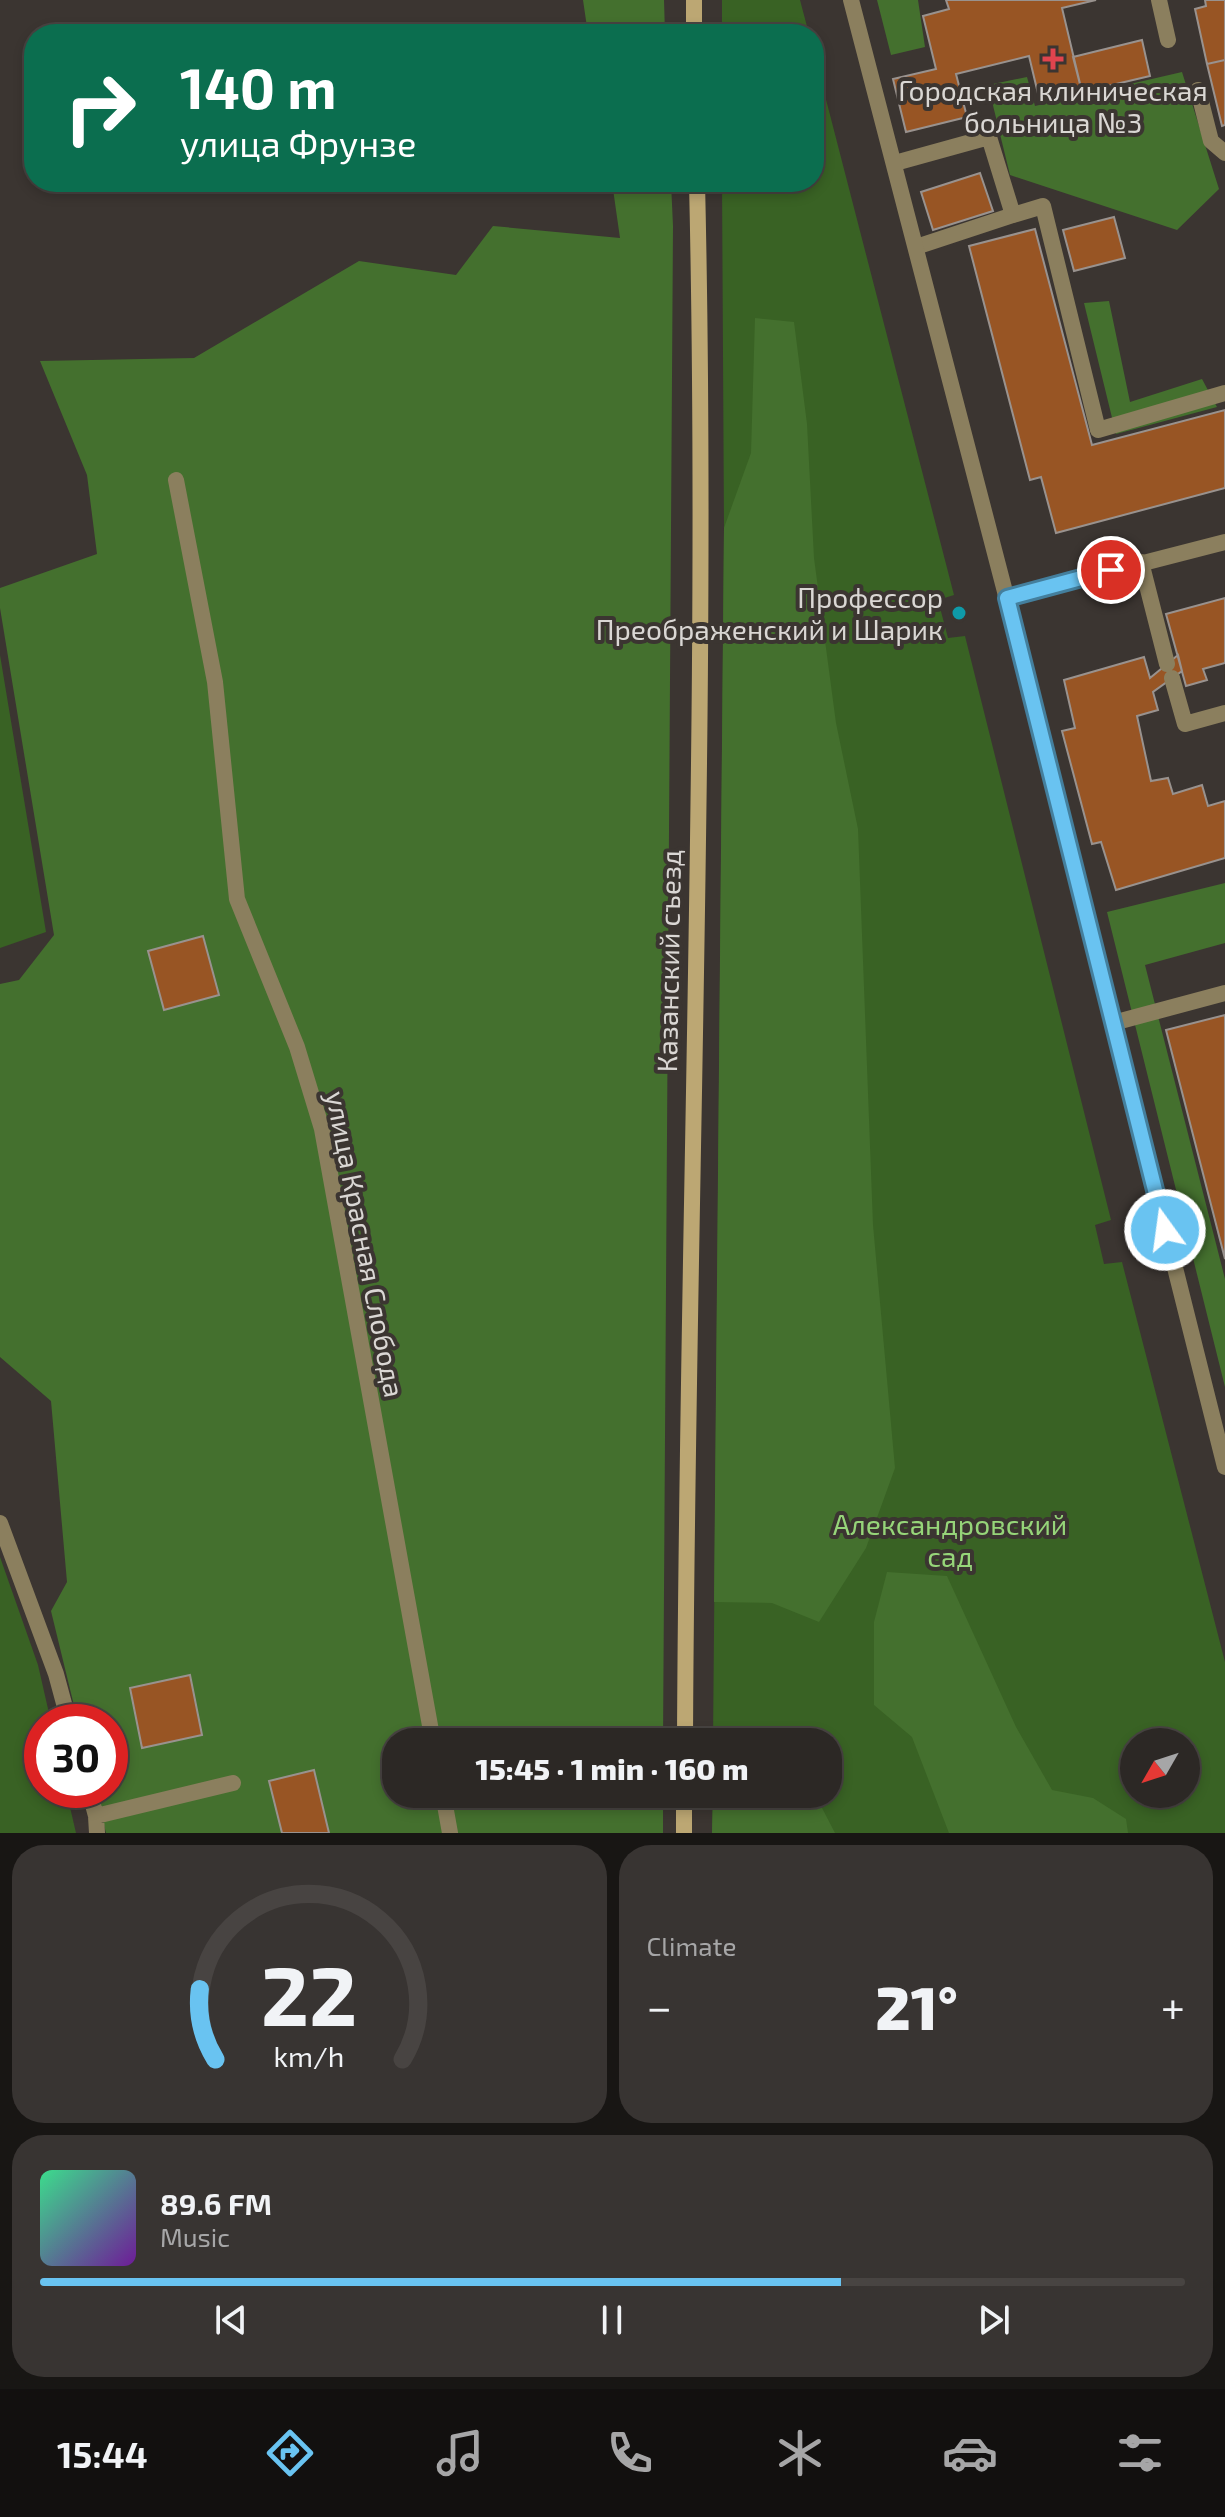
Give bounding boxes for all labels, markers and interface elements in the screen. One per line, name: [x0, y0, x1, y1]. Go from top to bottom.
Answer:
marker: Городская клиническая больница №3: [1042, 48, 1064, 70]
text: 140 m: [180, 53, 337, 120]
icon: right: [48, 56, 152, 160]
place label: Городская клиническая больница №3: [898, 73, 1208, 139]
text: улица Фрунзе: [180, 121, 416, 164]
pin: [1077, 536, 1145, 604]
icon: arrive: [1089, 548, 1133, 592]
place label: Профессор Преображенский и Шарик: [596, 580, 943, 646]
marker: Профессор Преображенский и Шарик: [950, 604, 968, 622]
street label: Казанский съезд: [649, 849, 687, 1073]
street label: улица Красная Слобода: [320, 1088, 412, 1400]
position arrow: [1123, 1188, 1207, 1272]
park label: Александровский сад: [833, 1507, 1067, 1573]
speed limit sign: 30: [24, 1704, 128, 1808]
north arrow: [1120, 1728, 1200, 1808]
map controls: [1120, 1728, 1200, 1808]
text: 15:45 · 1 min · 160 m: [475, 1750, 749, 1786]
text: Climate: [647, 1930, 736, 1961]
text: 22: [261, 1943, 358, 2043]
text: 21°: [875, 1970, 958, 2042]
text: −: [647, 1979, 672, 2032]
text: +: [1161, 1979, 1185, 2032]
text: km/h: [274, 2038, 345, 2073]
text: 89.6 FM: [160, 2185, 272, 2221]
text: Music: [160, 2221, 230, 2252]
icon: previous: [209, 2298, 253, 2342]
icon: pause: [590, 2298, 634, 2342]
icon: next: [972, 2298, 1016, 2342]
icon: directions: [262, 2425, 318, 2481]
icon: music: [432, 2425, 488, 2481]
icon: phone: [602, 2425, 658, 2481]
icon: climate: [772, 2425, 828, 2481]
icon: car: [942, 2425, 998, 2481]
icon: filters: [1112, 2425, 1168, 2481]
text: 15:44: [57, 2432, 148, 2475]

